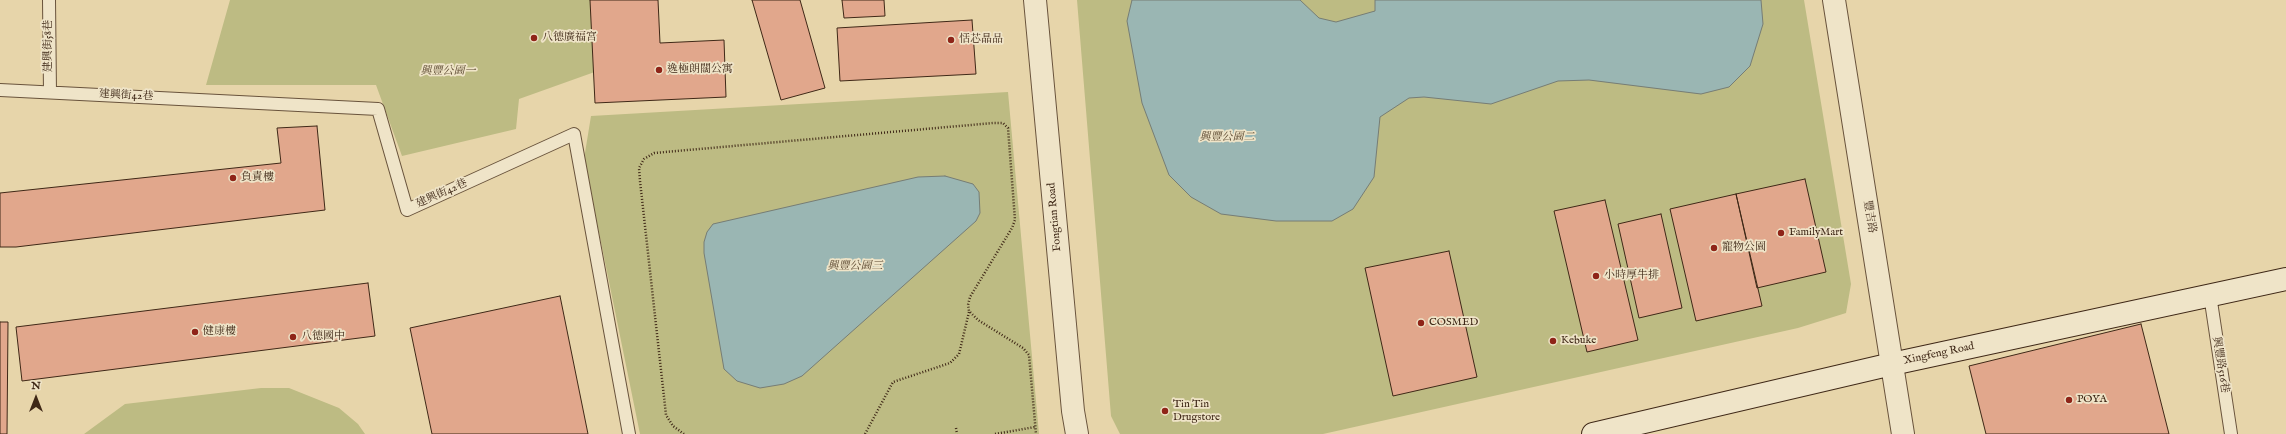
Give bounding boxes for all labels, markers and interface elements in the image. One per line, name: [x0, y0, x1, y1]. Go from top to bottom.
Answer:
street label: 建興街58巷: [42, 20, 56, 72]
place label: 八德廣福宮: [542, 31, 597, 45]
marker: 八德廣福宮: [529, 33, 539, 43]
place label: 恬芯晶品: [959, 33, 1003, 47]
marker: 恬芯晶品: [946, 35, 956, 45]
place label: 逸極朗闊公寓: [667, 63, 733, 77]
park label: 興豐公園一: [421, 65, 475, 79]
marker: 逸極朗闊公寓: [654, 65, 664, 75]
street label: 建興街42巷: [98, 88, 154, 104]
park label: 興豐公園二: [1200, 131, 1254, 145]
place label: 負責樓: [241, 171, 274, 185]
marker: 負責樓: [228, 173, 238, 183]
street label: 建興街42巷: [414, 177, 470, 211]
street label: Fongtian Road: [1045, 182, 1065, 252]
street label: 豐吉路: [1860, 200, 1878, 234]
place label: FamilyMart: [1789, 226, 1843, 240]
marker: FamilyMart: [1776, 228, 1786, 238]
place label: 寵物公園: [1722, 241, 1766, 255]
marker: 寵物公園: [1709, 243, 1719, 253]
park label: 興豐公園三: [828, 260, 882, 274]
place label: 小時厚牛排: [1604, 269, 1659, 283]
marker: 小時厚牛排: [1591, 271, 1601, 281]
place label: COSMED: [1429, 316, 1478, 330]
marker: COSMED: [1416, 318, 1426, 328]
place label: 健康樓: [203, 325, 236, 339]
marker: 健康樓: [190, 327, 200, 337]
place label: 八德國中: [301, 330, 345, 344]
marker: 八德國中: [288, 332, 298, 342]
place label: Kebuke: [1561, 334, 1596, 348]
marker: Kebuke: [1548, 336, 1558, 346]
street label: 興豐路516巷: [2209, 336, 2231, 394]
street label: Xingfeng Road: [1903, 340, 1975, 368]
north arrow: [16, 378, 56, 418]
text: N: [31, 379, 41, 393]
place label: POYA: [2077, 393, 2107, 407]
marker: POYA: [2064, 395, 2074, 405]
place label: Tin Tin Drugstore: [1173, 398, 1220, 424]
marker: Tin Tin Drugstore: [1160, 406, 1170, 416]

